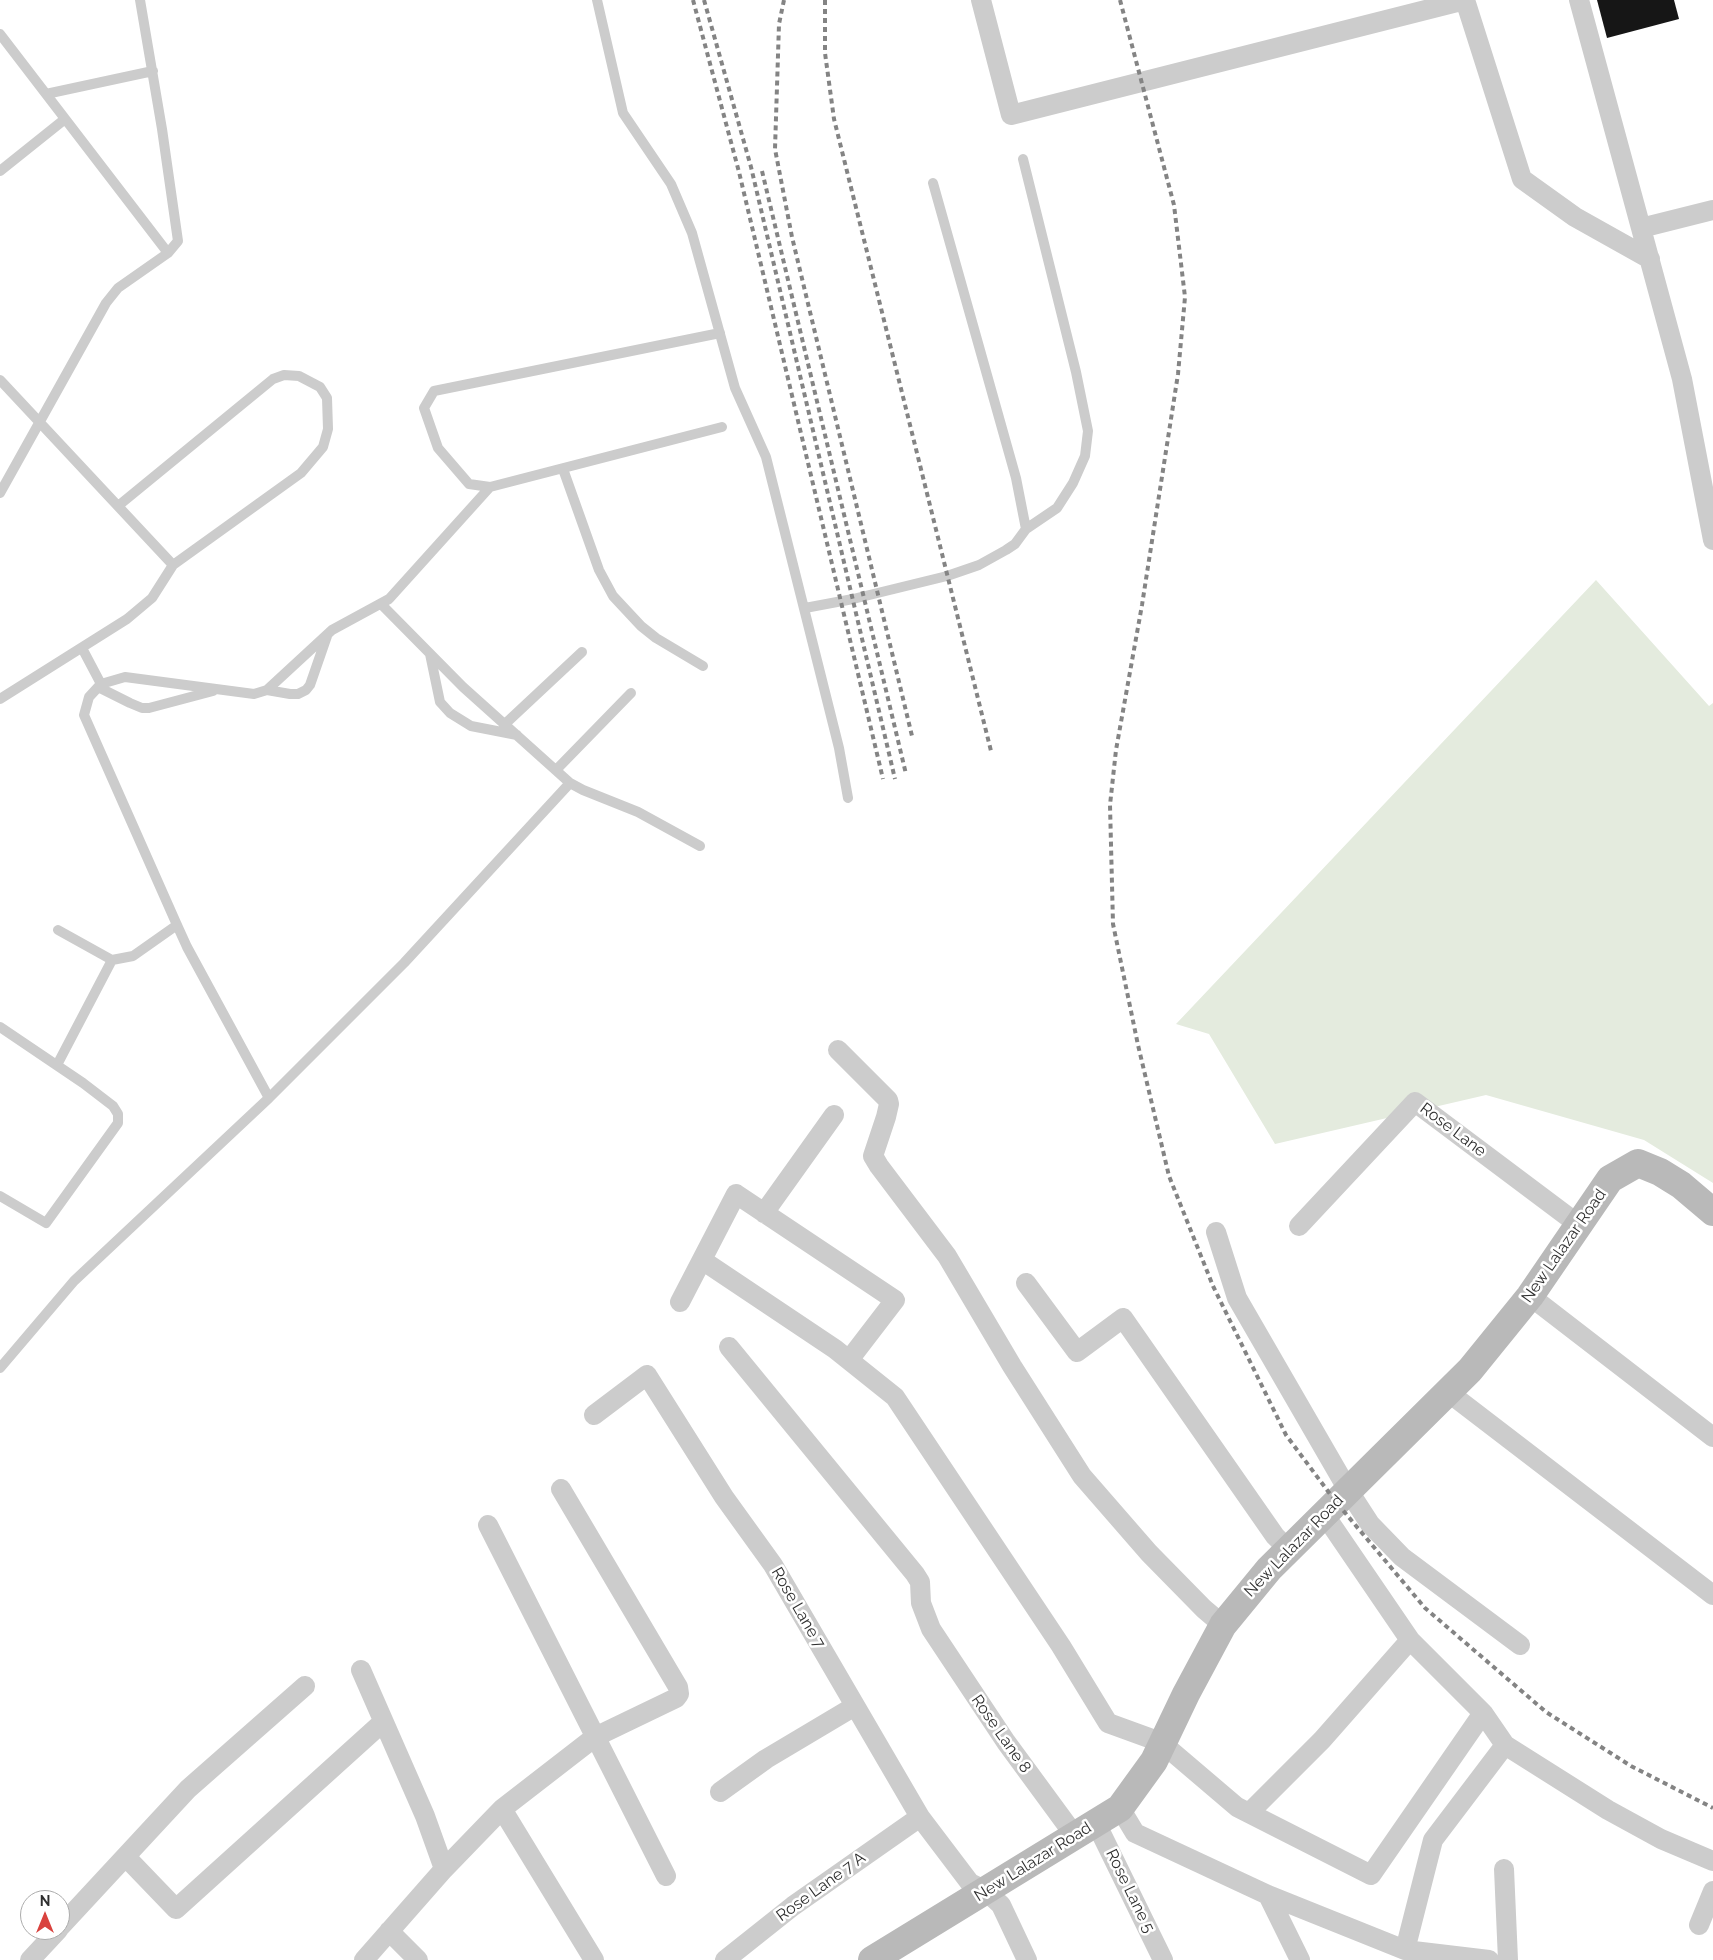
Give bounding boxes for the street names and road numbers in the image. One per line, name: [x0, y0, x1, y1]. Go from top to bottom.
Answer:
street label: Rose Lane: [1416, 1099, 1490, 1161]
street label: New Lalazar Road: [1518, 1186, 1610, 1306]
street label: New Lalazar Road: [1240, 1491, 1348, 1601]
street label: Rose Lane 7: [767, 1564, 829, 1652]
street label: Rose Lane 8: [967, 1691, 1035, 1777]
street label: New Lalazar Road: [971, 1818, 1095, 1906]
street label: Rose Lane 5: [1102, 1846, 1158, 1936]
street label: Rose Lane 7 A: [773, 1848, 869, 1926]

